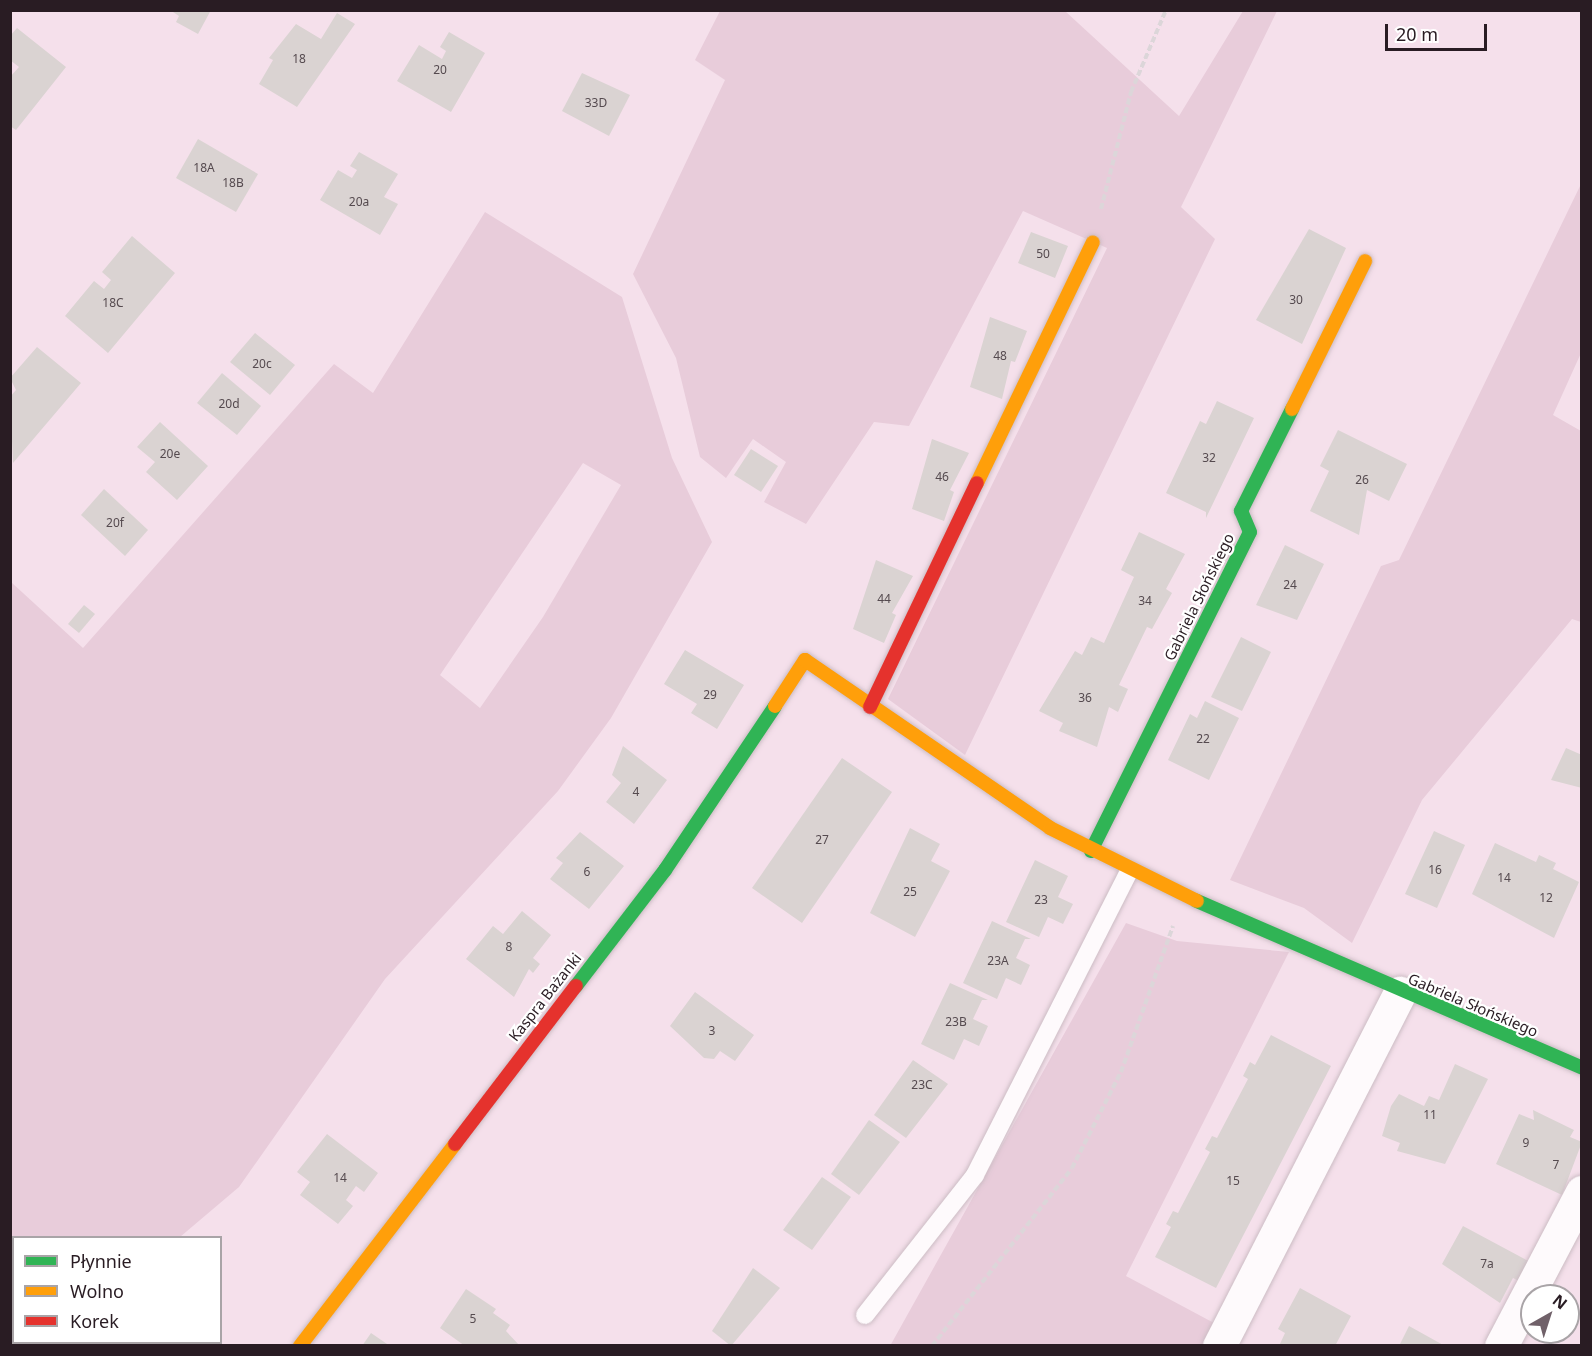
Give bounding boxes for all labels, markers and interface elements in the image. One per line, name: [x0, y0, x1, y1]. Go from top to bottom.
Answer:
scale bar: [1388, 12, 1490, 50]
text: 20 m: [1396, 22, 1438, 46]
house number: 18: [292, 52, 306, 66]
house number: 20: [433, 63, 447, 77]
house number: 33D: [585, 96, 607, 110]
house number: 18A: [193, 161, 215, 175]
house number: 18B: [222, 176, 244, 190]
house number: 20a: [349, 195, 369, 209]
house number: 50: [1036, 247, 1050, 261]
house number: 30: [1289, 293, 1303, 307]
house number: 18C: [102, 296, 124, 310]
house number: 48: [993, 349, 1007, 363]
house number: 20c: [252, 357, 272, 371]
house number: 20d: [218, 397, 240, 411]
house number: 20e: [160, 447, 180, 461]
house number: 32: [1202, 451, 1216, 465]
house number: 46: [935, 470, 949, 484]
house number: 26: [1355, 473, 1369, 487]
house number: 20f: [106, 516, 124, 530]
street label: Gabriela Słońskiego: [1160, 530, 1238, 664]
house number: 24: [1283, 578, 1297, 592]
house number: 44: [877, 592, 891, 606]
house number: 34: [1138, 594, 1152, 608]
house number: 29: [703, 688, 717, 702]
house number: 36: [1078, 691, 1092, 705]
house number: 22: [1196, 732, 1210, 746]
house number: 4: [633, 785, 639, 799]
house number: 27: [815, 833, 829, 847]
house number: 16: [1428, 863, 1442, 877]
house number: 6: [584, 865, 590, 879]
house number: 14: [1497, 871, 1511, 885]
house number: 25: [903, 885, 917, 899]
house number: 12: [1539, 891, 1553, 905]
house number: 23: [1034, 893, 1048, 907]
house number: 8: [506, 940, 512, 954]
street label: Kaspra Bażanki: [505, 949, 585, 1045]
house number: 23A: [987, 954, 1009, 968]
street label: Gabriela Słońskiego: [1405, 969, 1541, 1041]
house number: 23B: [945, 1015, 967, 1029]
house number: 3: [709, 1024, 715, 1038]
house number: 23C: [911, 1078, 933, 1092]
house number: 11: [1423, 1108, 1437, 1122]
house number: 9: [1523, 1136, 1529, 1150]
house number: 7: [1553, 1158, 1559, 1172]
house number: 14: [333, 1171, 347, 1185]
house number: 15: [1226, 1174, 1240, 1188]
legend: [12, 1236, 222, 1344]
text: Płynnie: [70, 1249, 132, 1273]
house number: 7a: [1480, 1257, 1494, 1271]
text: Wolno: [70, 1279, 124, 1303]
north arrow: [1520, 1284, 1580, 1344]
text: N: [1548, 1289, 1572, 1314]
text: Korek: [70, 1309, 119, 1333]
house number: 5: [470, 1312, 476, 1326]

